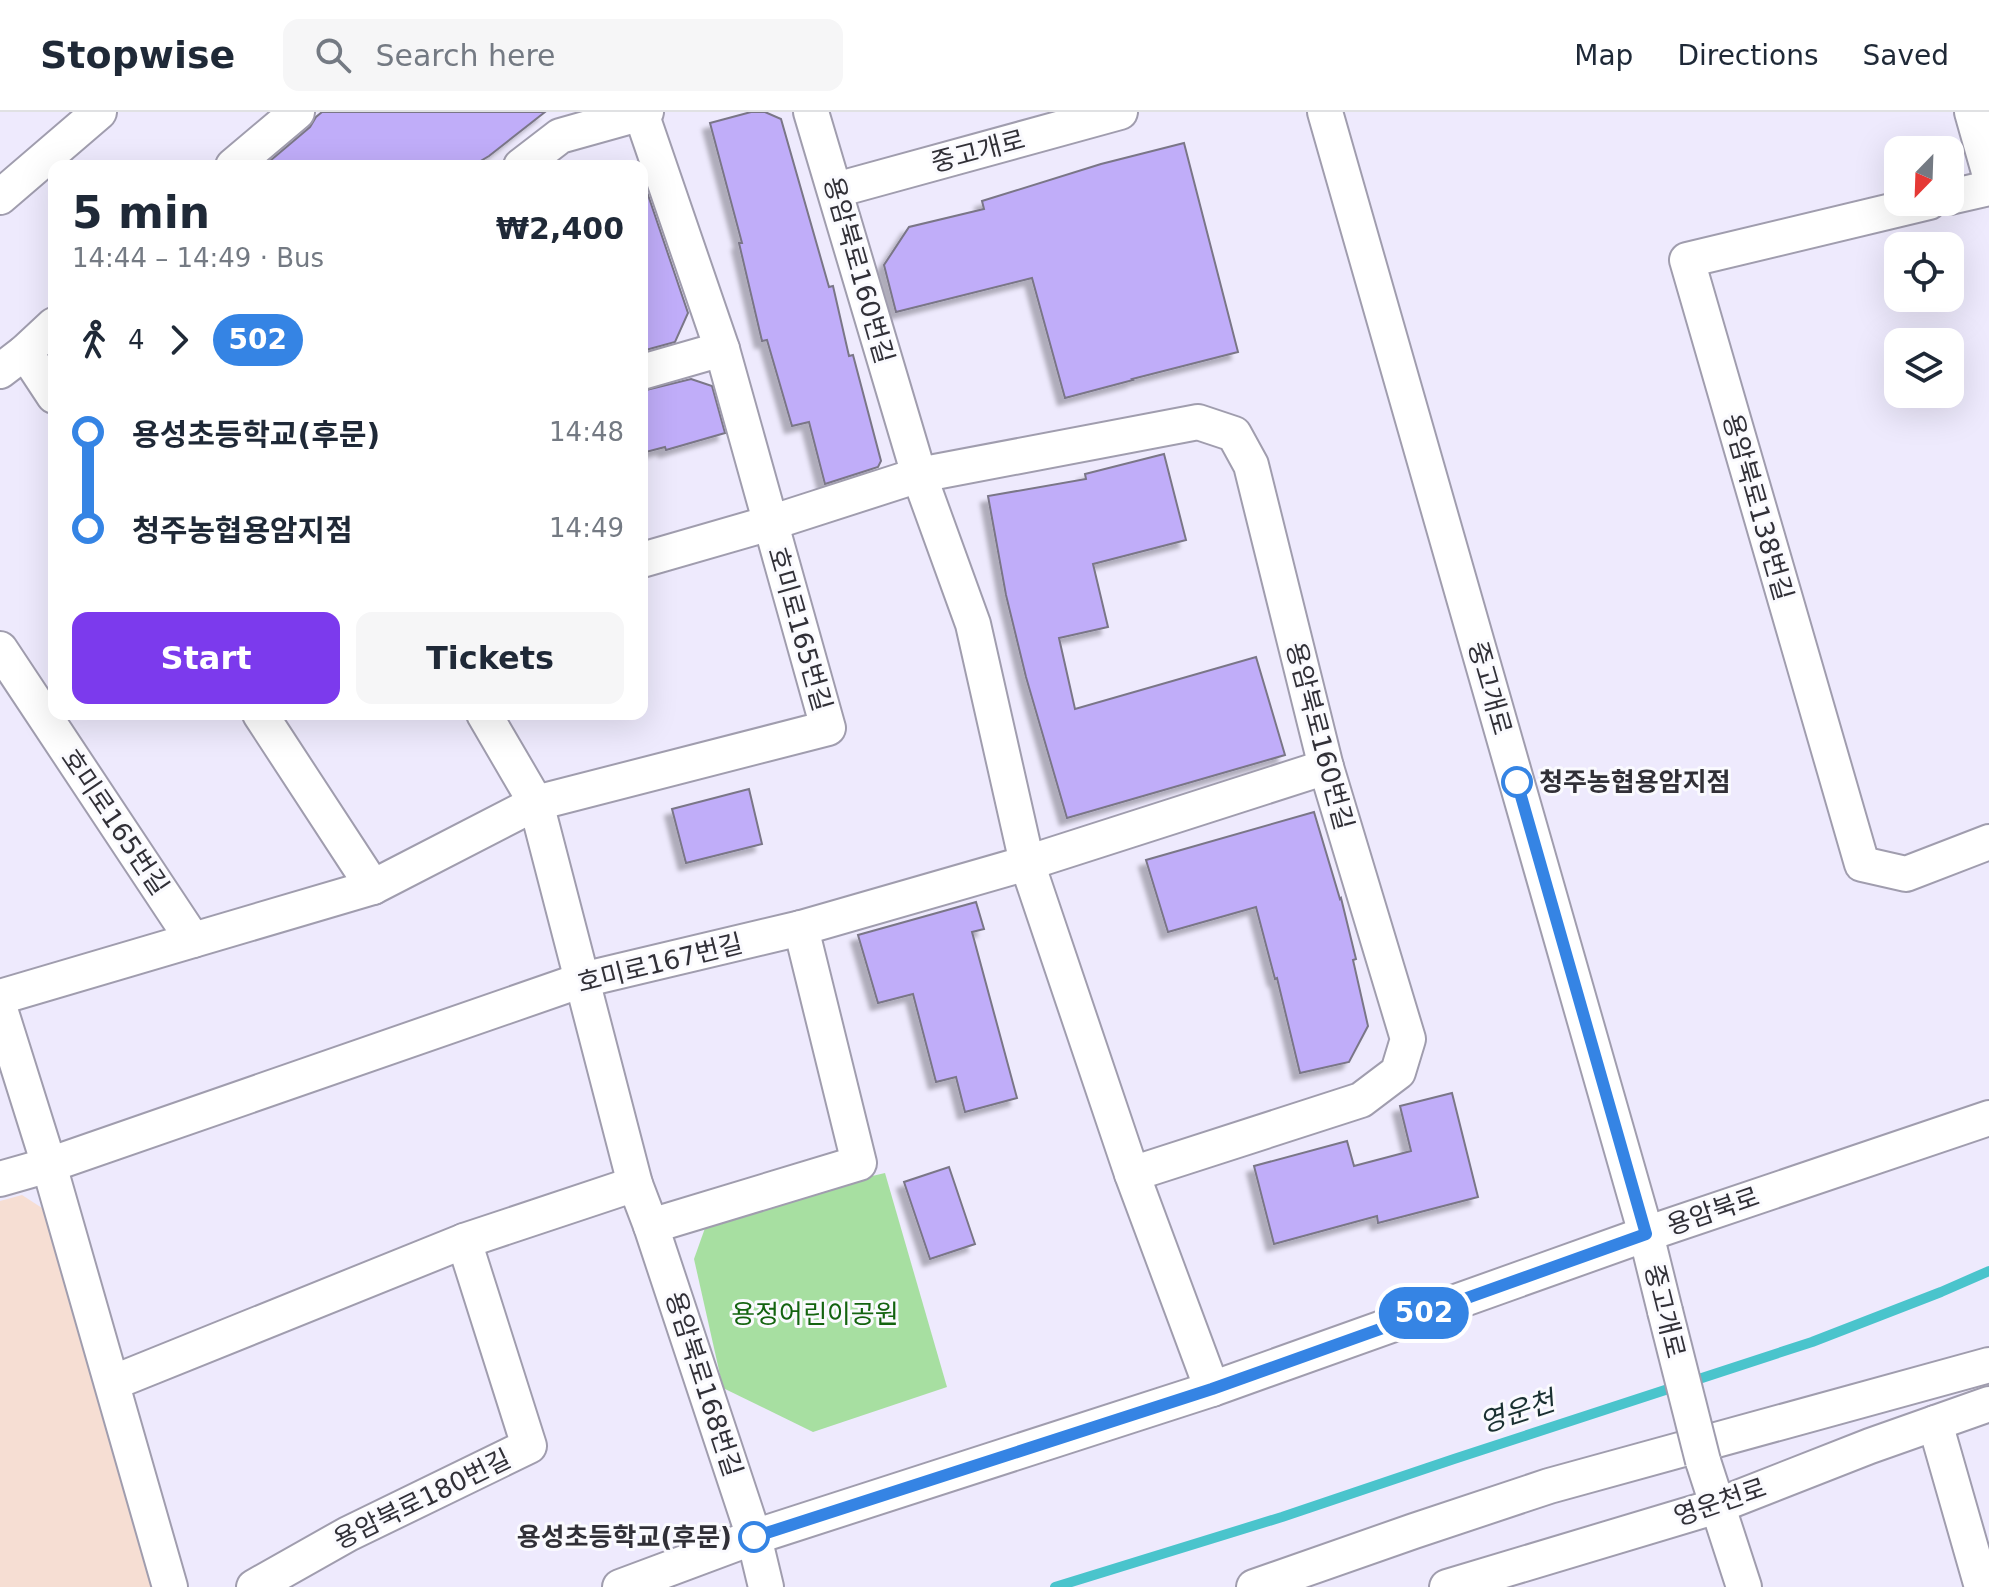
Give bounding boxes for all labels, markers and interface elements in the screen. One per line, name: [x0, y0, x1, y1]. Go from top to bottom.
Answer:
search box: [283, 19, 843, 91]
text: Stopwise: [40, 33, 235, 77]
icon: search: [311, 33, 355, 77]
text: Search here: [375, 38, 556, 73]
text: Map: [1574, 39, 1633, 72]
text: Directions: [1677, 39, 1818, 72]
text: Saved: [1862, 39, 1949, 72]
street label: 중고개로: [928, 124, 1028, 178]
north arrow: [1884, 136, 1964, 216]
map controls: [1884, 136, 1964, 408]
street label: 용암북로160번길: [818, 173, 900, 367]
text: 5 min: [72, 187, 210, 238]
text: ₩2,400: [496, 211, 624, 246]
button: locate: [1884, 232, 1964, 312]
text: 14:44 – 14:49 · Bus: [72, 243, 324, 273]
icon: walk: [72, 318, 116, 362]
icon: forward: [157, 318, 201, 362]
text: 502: [229, 323, 287, 356]
text: 4: [128, 325, 145, 355]
button: layers: [1884, 328, 1964, 408]
street label: 용암북로138번길: [1717, 410, 1799, 604]
text: 용성초등학교(후문): [132, 417, 380, 452]
text: 14:48: [549, 417, 624, 447]
text: 청주농협용암지점: [132, 513, 353, 548]
text: 14:49: [549, 513, 624, 543]
street label: 호미로165번길: [762, 544, 838, 714]
button: Start: [72, 612, 340, 704]
button: Tickets: [356, 612, 624, 704]
street label: 중고개로: [1462, 638, 1518, 738]
street label: 용암북로160번길: [1281, 639, 1359, 833]
street label: 호미로165번길: [55, 743, 175, 901]
marker: 청주농협용암지점: [1502, 767, 1532, 797]
place label: 청주농협용암지점: [1539, 767, 1730, 797]
street label: 호미로167번길: [574, 928, 746, 998]
street label: 용암북로: [1663, 1181, 1763, 1241]
street label: 중고개로: [1639, 1261, 1691, 1361]
line badge: 502: [1378, 1287, 1470, 1339]
street label: 용암북로168번길: [660, 1288, 748, 1480]
text: 502: [1395, 1296, 1453, 1329]
park label: 용정어린이공원: [731, 1299, 899, 1329]
water label: 영운천: [1475, 1383, 1562, 1440]
street label: 용암북로180번길: [329, 1443, 515, 1555]
street label: 영운천로: [1670, 1472, 1770, 1532]
place label: 용성초등학교(후문): [517, 1522, 732, 1552]
marker: 용성초등학교(후문): [739, 1522, 769, 1552]

